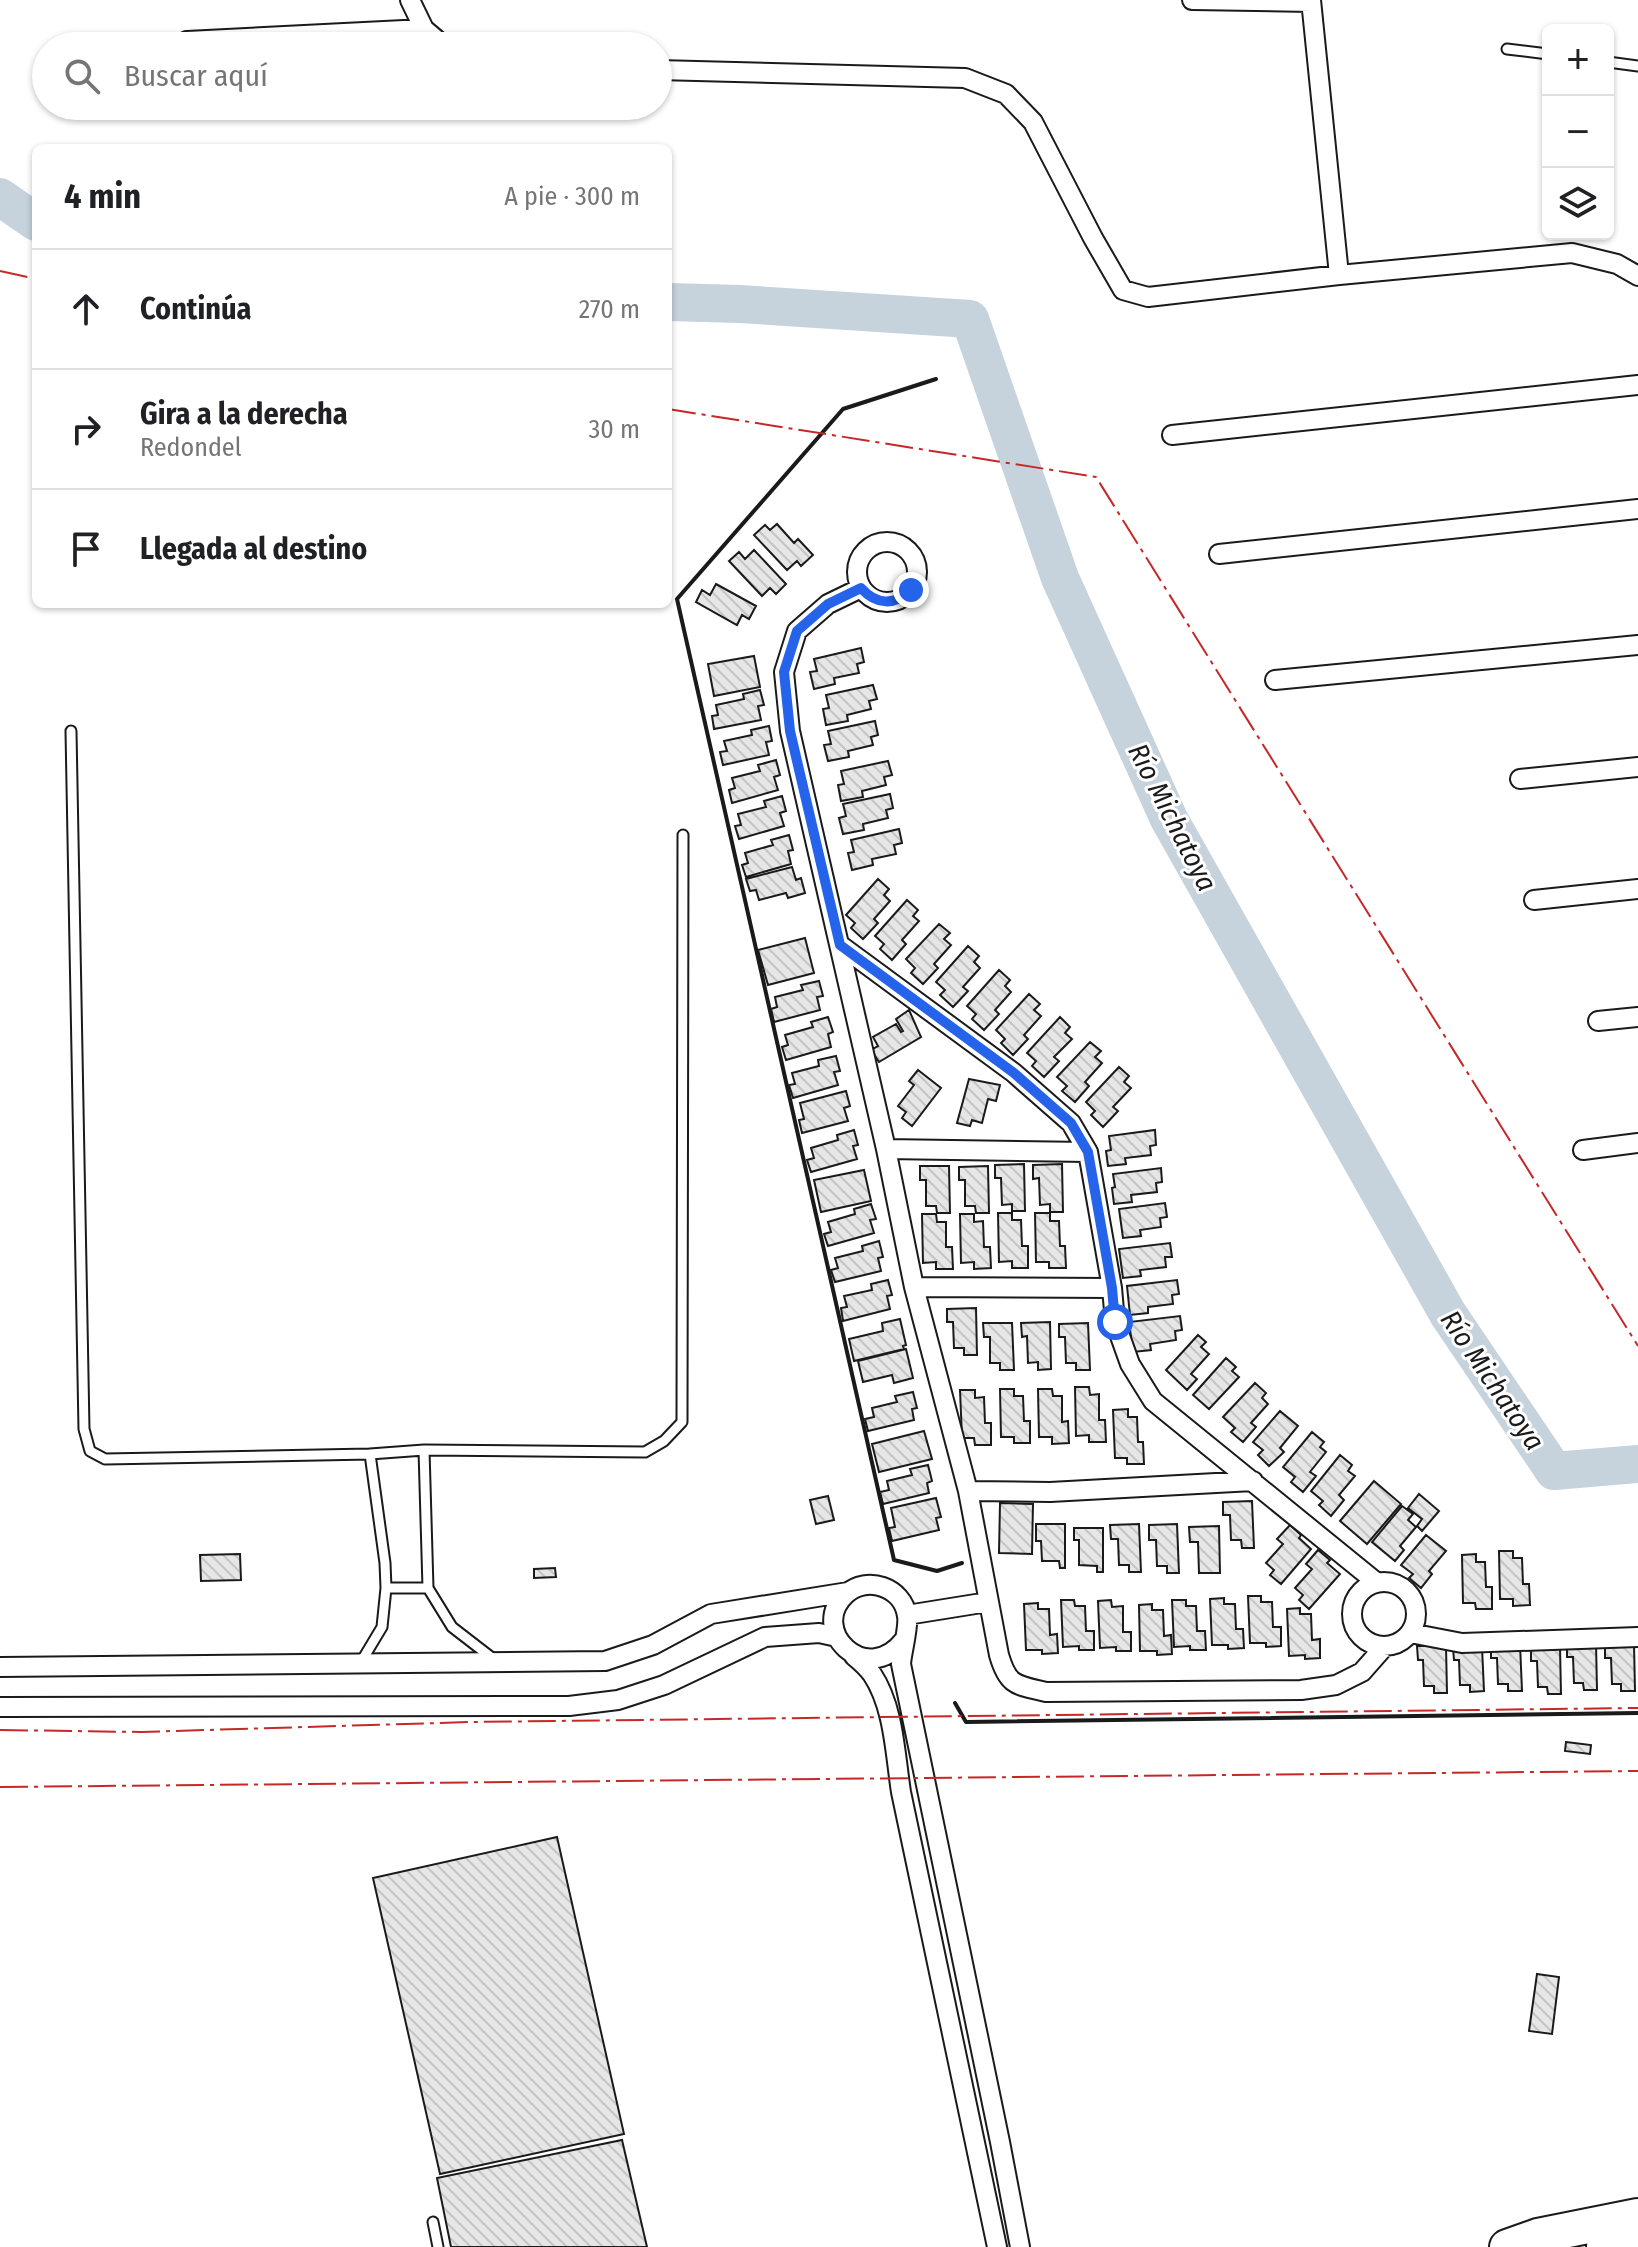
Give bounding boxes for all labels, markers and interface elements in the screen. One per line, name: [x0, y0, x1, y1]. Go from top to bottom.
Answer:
map controls: [1542, 24, 1614, 240]
button: +: [1542, 24, 1614, 96]
search box: [32, 32, 672, 120]
icon: search: [60, 54, 104, 98]
text: Buscar aquí: [124, 58, 268, 94]
button: −: [1542, 96, 1614, 168]
button: layers: [1542, 168, 1614, 240]
text: 4 min: [64, 176, 141, 217]
text: A pie · 300 m: [504, 181, 640, 212]
icon: ahead: [64, 287, 108, 331]
text: Continúa: [140, 291, 251, 327]
text: 270 m: [579, 294, 640, 325]
text: Gira a la derecha: [140, 396, 348, 432]
icon: right: [64, 407, 108, 451]
text: 30 m: [589, 414, 640, 445]
text: Redondel: [140, 432, 242, 463]
icon: arrive: [64, 527, 108, 571]
text: Llegada al destino: [140, 531, 367, 567]
route end: [893, 572, 929, 608]
water label: Río Michatoya: [1121, 738, 1224, 897]
route start: [1097, 1304, 1133, 1340]
water label: Río Michatoya: [1434, 1304, 1551, 1456]

